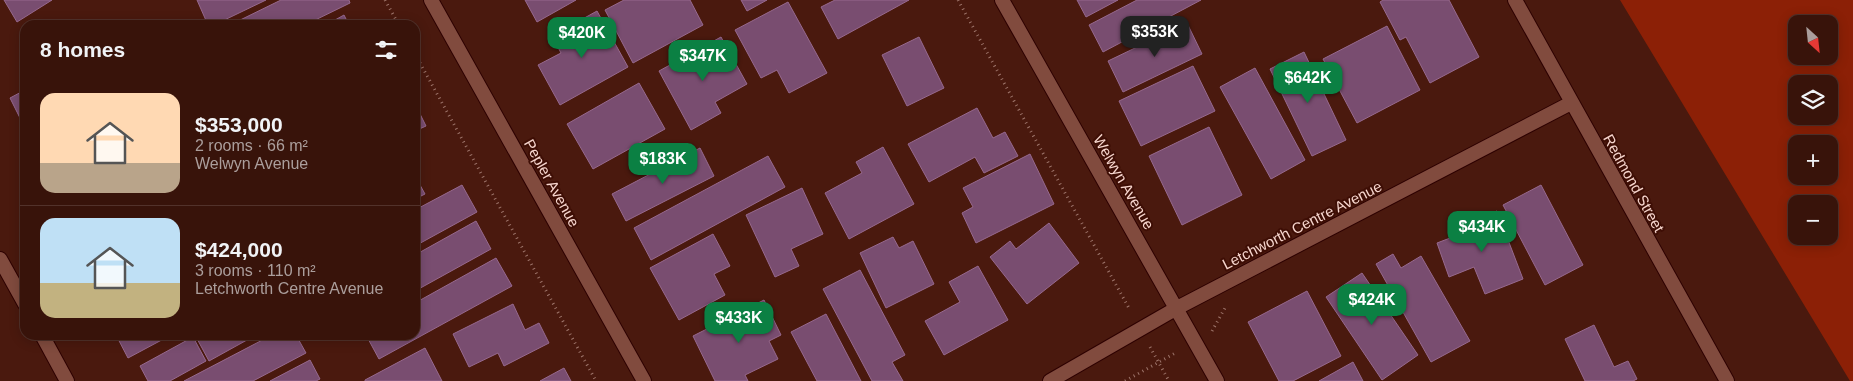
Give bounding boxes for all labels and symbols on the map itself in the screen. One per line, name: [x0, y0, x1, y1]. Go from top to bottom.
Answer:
pin: $353K: [1120, 15, 1190, 58]
north arrow: [1788, 15, 1838, 65]
pin: $420K: [547, 17, 617, 59]
pin: $347K: [668, 39, 738, 82]
pin: $642K: [1273, 62, 1343, 104]
street label: Redmond Street: [1600, 131, 1668, 236]
street label: Welwyn Avenue: [1090, 132, 1158, 232]
street label: Pepler Avenue: [521, 136, 583, 230]
pin: $183K: [628, 142, 698, 185]
street label: Letchworth Centre Avenue: [1220, 177, 1384, 273]
pin: $434K: [1447, 210, 1517, 253]
pin: $424K: [1337, 284, 1407, 326]
pin: $433K: [704, 302, 774, 344]

